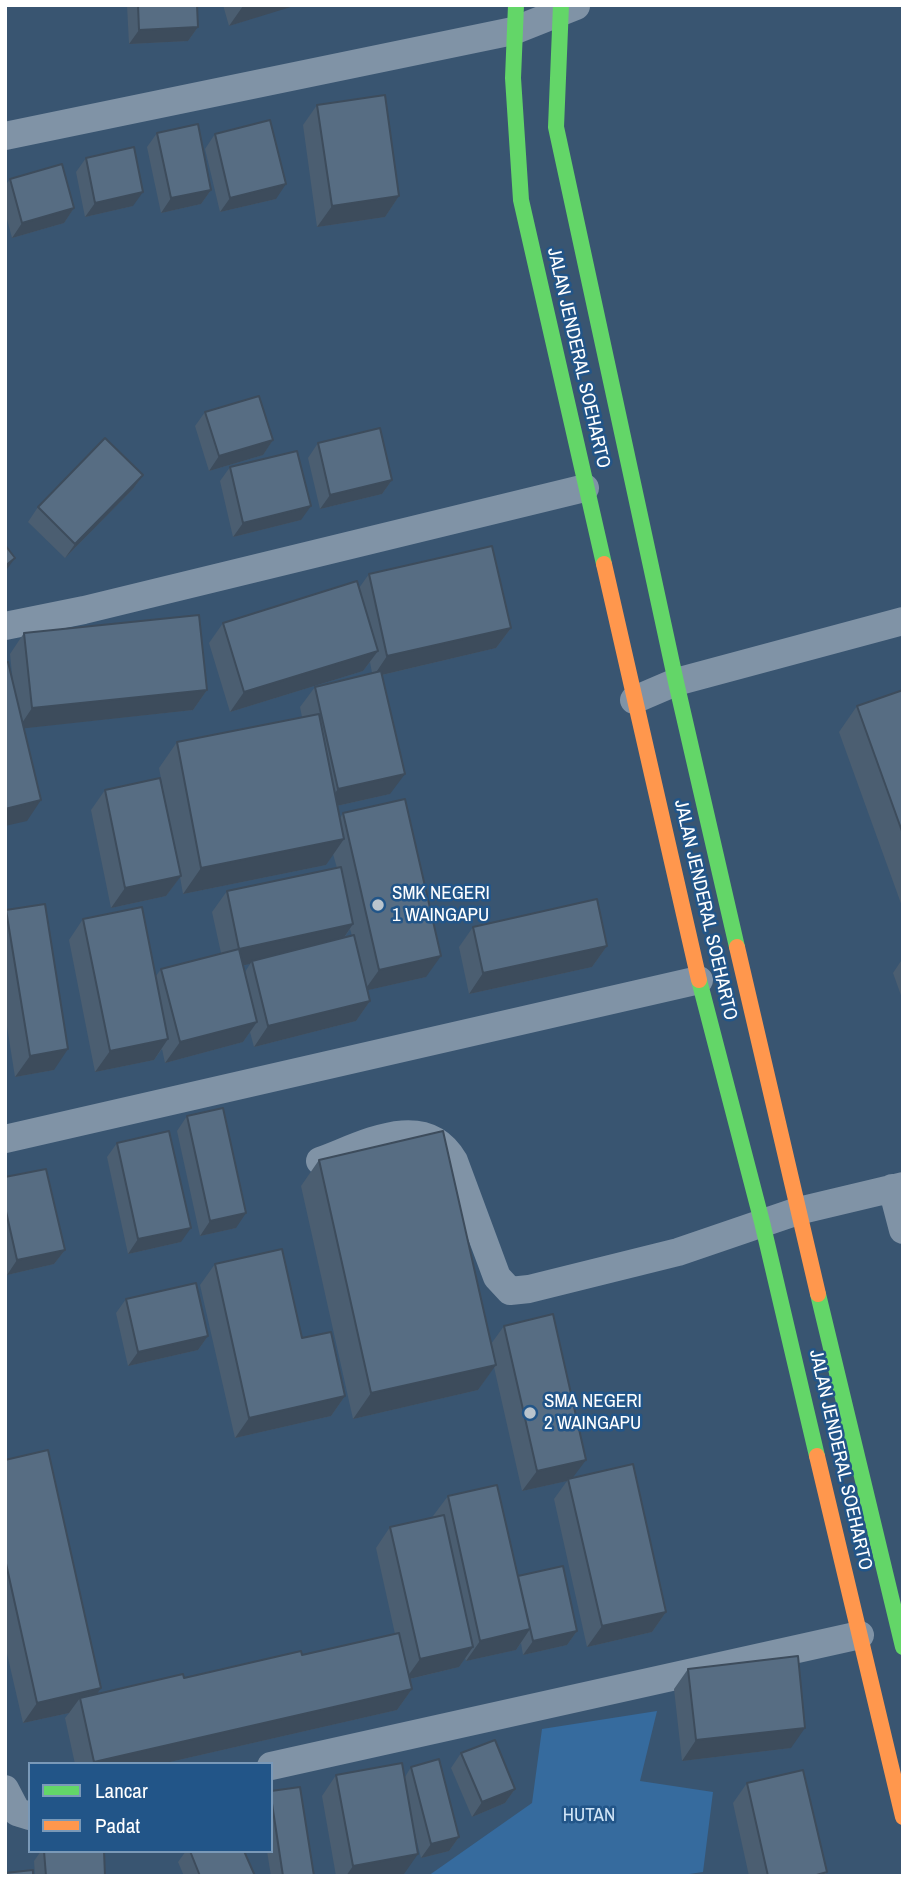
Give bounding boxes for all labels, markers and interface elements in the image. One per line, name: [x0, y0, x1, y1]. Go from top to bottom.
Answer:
street label: JALAN JENDERAL SOEHARTO: [542, 246, 614, 470]
street label: JALAN JENDERAL SOEHARTO: [669, 798, 741, 1022]
place label: SMK NEGERI 1 WAINGAPU: [392, 883, 490, 927]
marker: SMK NEGERI 1 WAINGAPU: [370, 897, 386, 913]
street label: JALAN JENDERAL SOEHARTO: [804, 1348, 876, 1572]
place label: SMA NEGERI 2 WAINGAPU: [544, 1391, 642, 1435]
marker: SMA NEGERI 2 WAINGAPU: [522, 1405, 538, 1421]
legend: [28, 1762, 273, 1853]
text: Lancar: [95, 1776, 148, 1805]
park label: HUTAN: [563, 1805, 615, 1827]
text: Padat: [95, 1811, 140, 1840]

